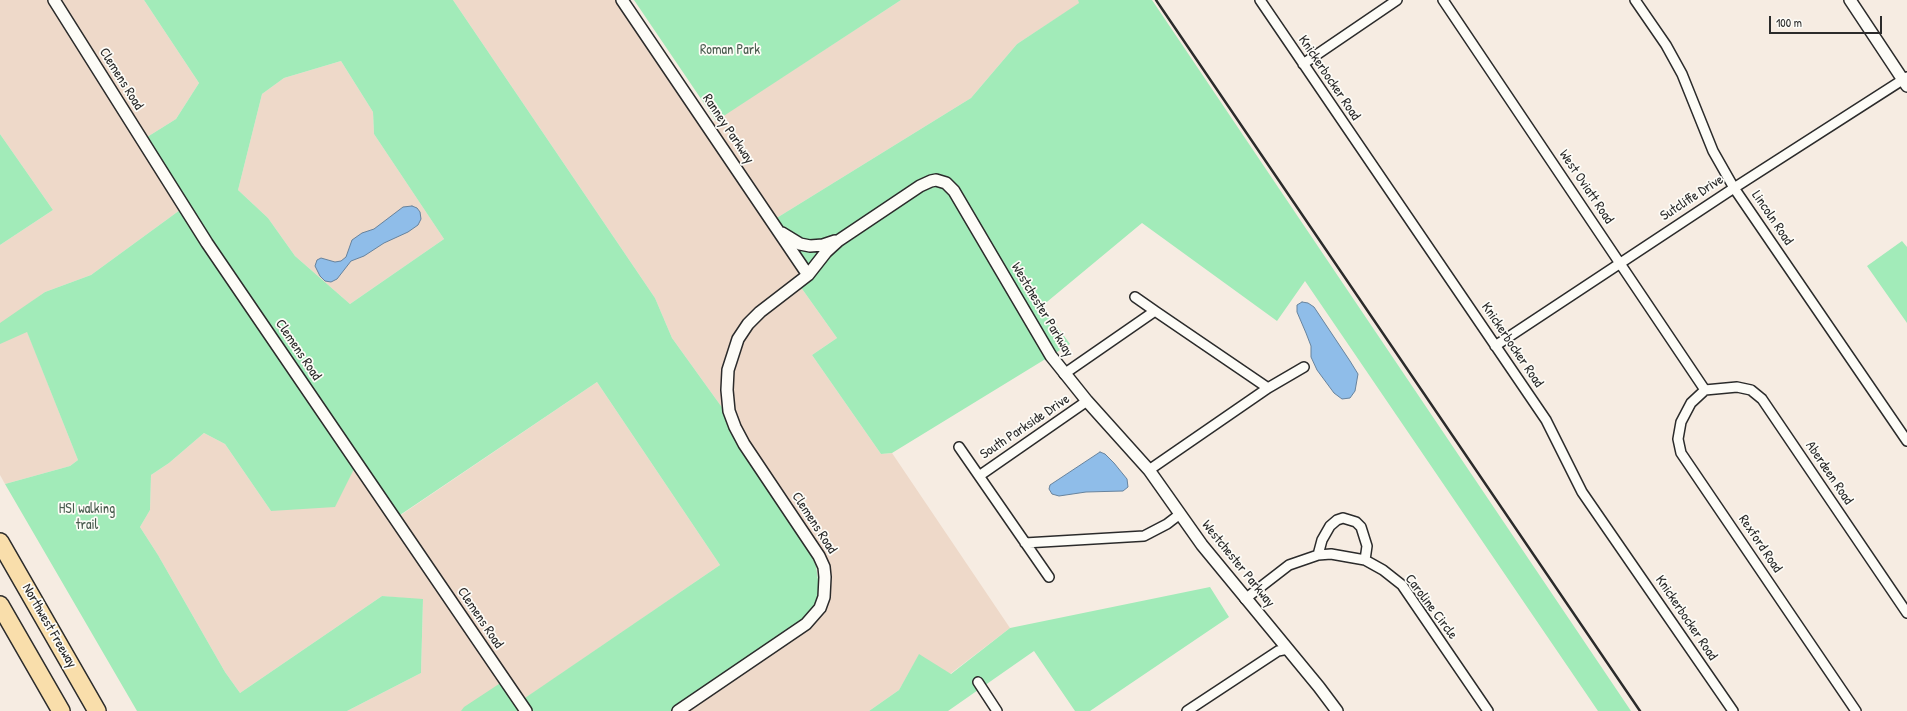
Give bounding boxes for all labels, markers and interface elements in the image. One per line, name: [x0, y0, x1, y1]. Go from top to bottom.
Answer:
scale bar: [1771, 8, 1884, 34]
text: 100 m: [1776, 14, 1802, 31]
street label: Knickerbocker Road: [1294, 32, 1364, 124]
park label: Roman Park: [700, 42, 760, 58]
street label: Clemens Road: [95, 45, 147, 113]
street label: Ranney Parkway: [699, 91, 757, 167]
street label: West Oviatt Road: [1555, 147, 1617, 227]
street label: Sutcliffe Drive: [1657, 171, 1727, 225]
street label: Lincoln Road: [1748, 188, 1796, 248]
street label: Westchester Parkway: [1007, 260, 1077, 360]
street label: Knickerbocker Road: [1477, 299, 1547, 391]
street label: Clemens Road: [271, 316, 325, 384]
street label: South Parkside Drive: [977, 391, 1073, 463]
street label: Aberdeen Road: [1802, 438, 1856, 508]
street label: Clemens Road: [788, 489, 840, 557]
park label: HSI walking trail: [59, 501, 115, 534]
street label: Rexford Road: [1735, 512, 1785, 576]
street label: Westchester Parkway: [1198, 517, 1278, 611]
street label: Caroline Circle: [1401, 571, 1461, 643]
street label: Knickerbocker Road: [1651, 572, 1721, 664]
street label: Northwest Freeway: [18, 581, 80, 671]
street label: Clemens Road: [453, 584, 507, 652]

